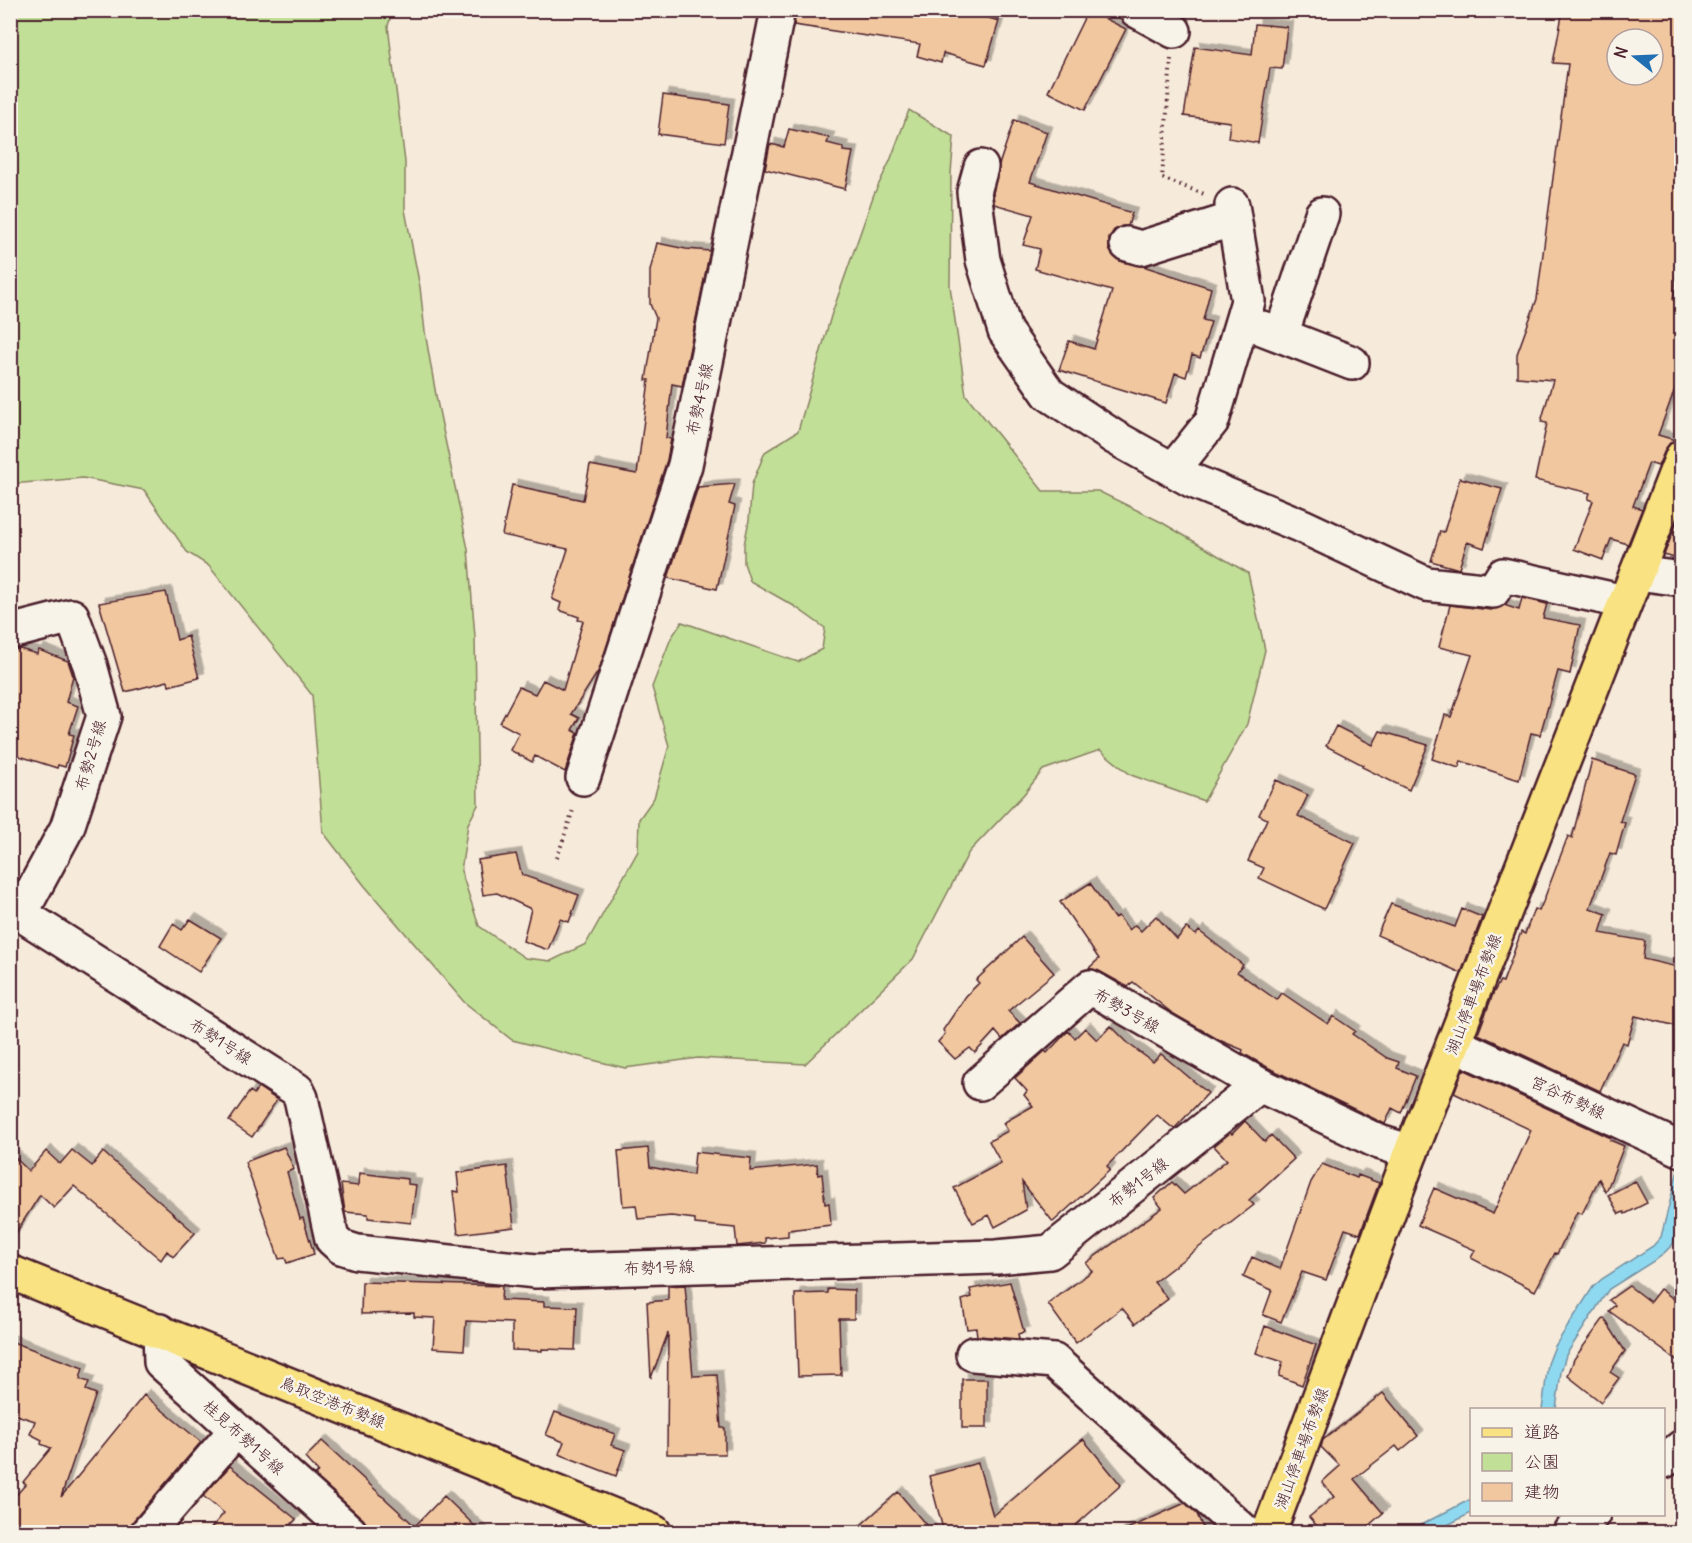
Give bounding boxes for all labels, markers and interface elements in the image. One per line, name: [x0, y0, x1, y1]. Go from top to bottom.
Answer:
north arrow: [1605, 27, 1665, 87]
text: N: [1610, 44, 1632, 61]
street label: 布勢4号線: [682, 361, 716, 437]
street label: 布勢2号線: [70, 717, 110, 793]
street label: 湖山停車場布勢線: [1441, 931, 1505, 1057]
street label: 布勢3号線: [1090, 983, 1164, 1037]
street label: 布勢1号線: [186, 1013, 256, 1069]
street label: 宮谷布勢線: [1528, 1071, 1608, 1123]
street label: 布勢1号線: [1104, 1152, 1172, 1212]
street label: 布勢1号線: [623, 1256, 695, 1278]
street label: 鳥取空港布勢線: [277, 1372, 389, 1432]
street label: 湖山停車場布勢線: [1270, 1384, 1332, 1512]
street label: 桂見布勢1号線: [199, 1395, 289, 1479]
legend: [1470, 1408, 1665, 1516]
text: 道路: [1524, 1420, 1560, 1443]
text: 公園: [1524, 1450, 1560, 1473]
text: 建物: [1524, 1480, 1560, 1503]

